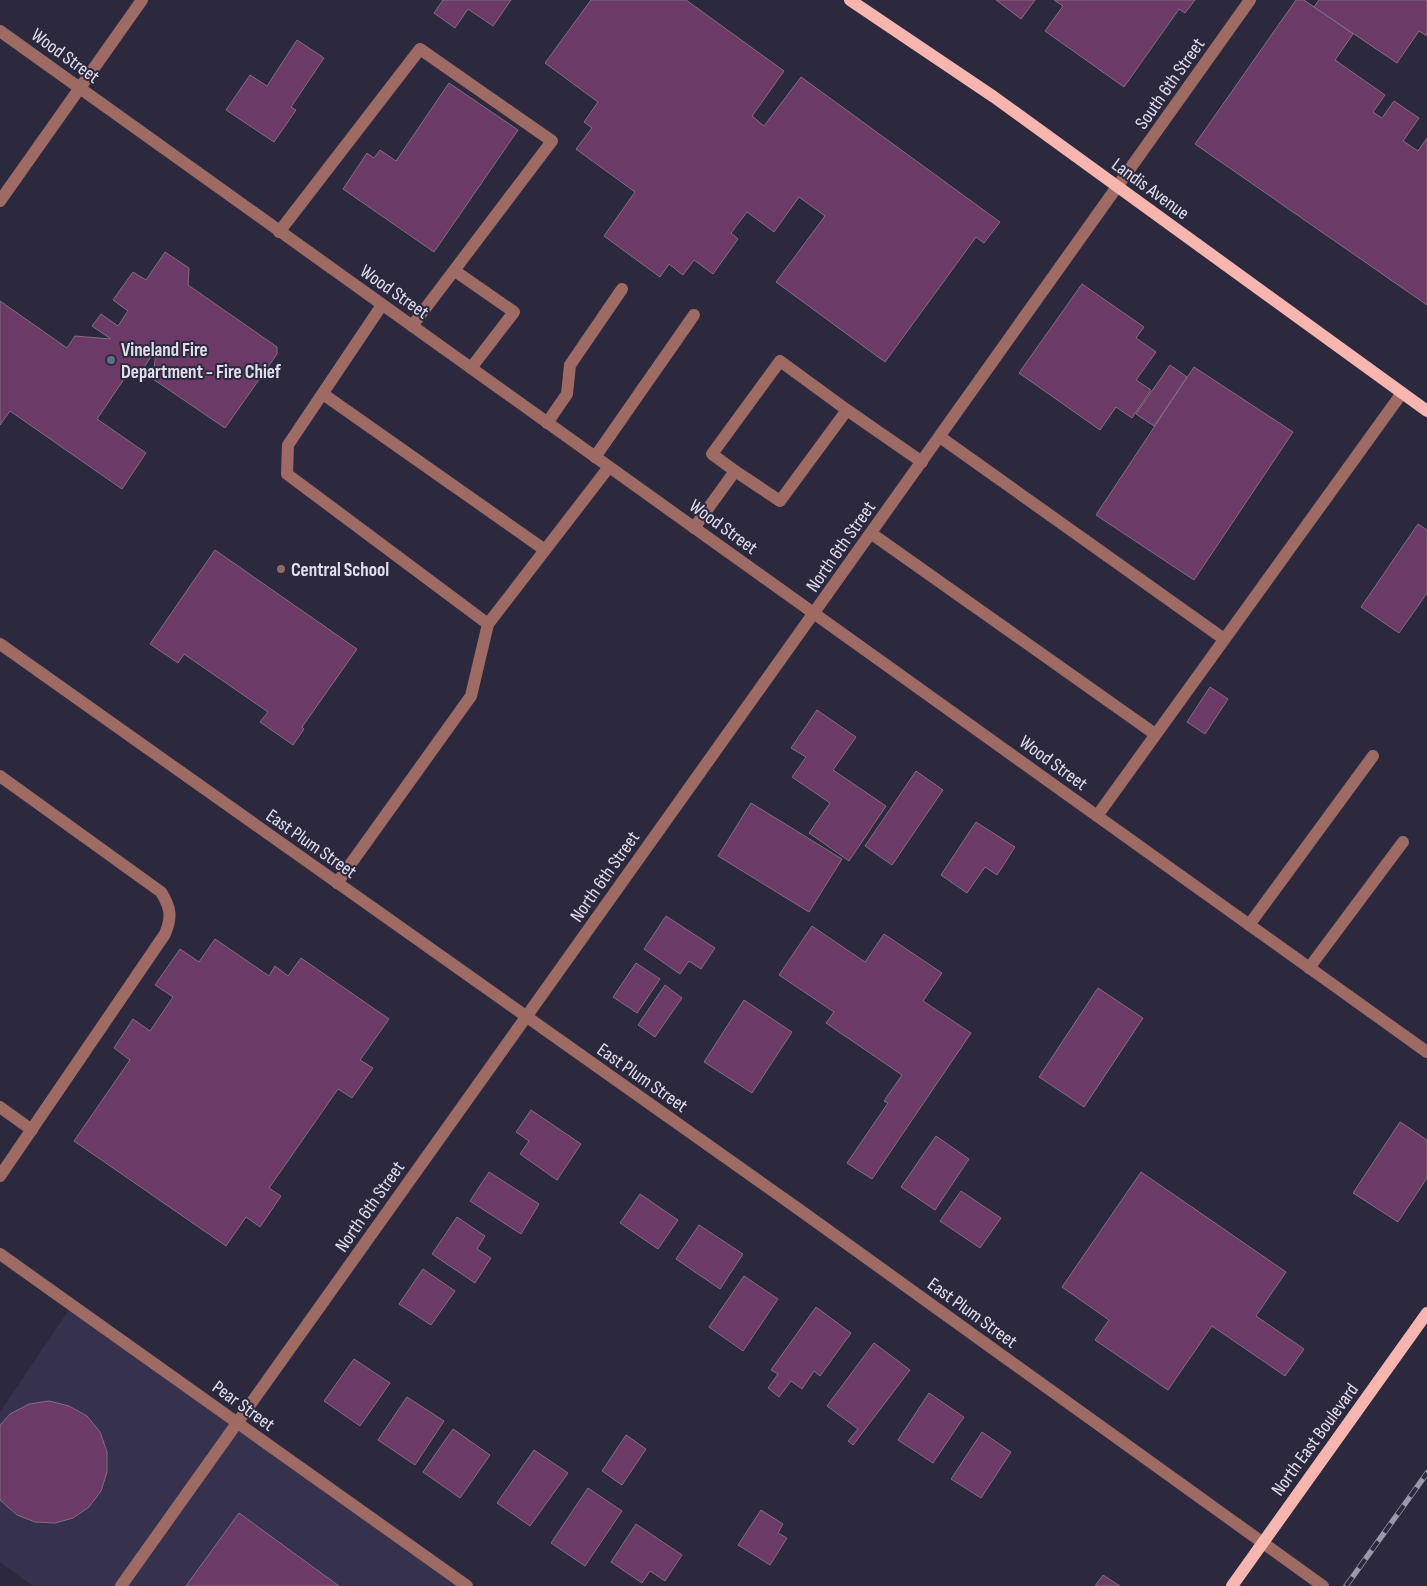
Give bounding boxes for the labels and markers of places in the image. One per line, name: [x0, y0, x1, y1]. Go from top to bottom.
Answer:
place label: Vineland Fire Department - Fire Chief: [121, 339, 282, 384]
marker: Vineland Fire Department - Fire Chief: [105, 354, 117, 366]
place label: Central School: [291, 559, 389, 582]
marker: Central School: [275, 563, 287, 575]

